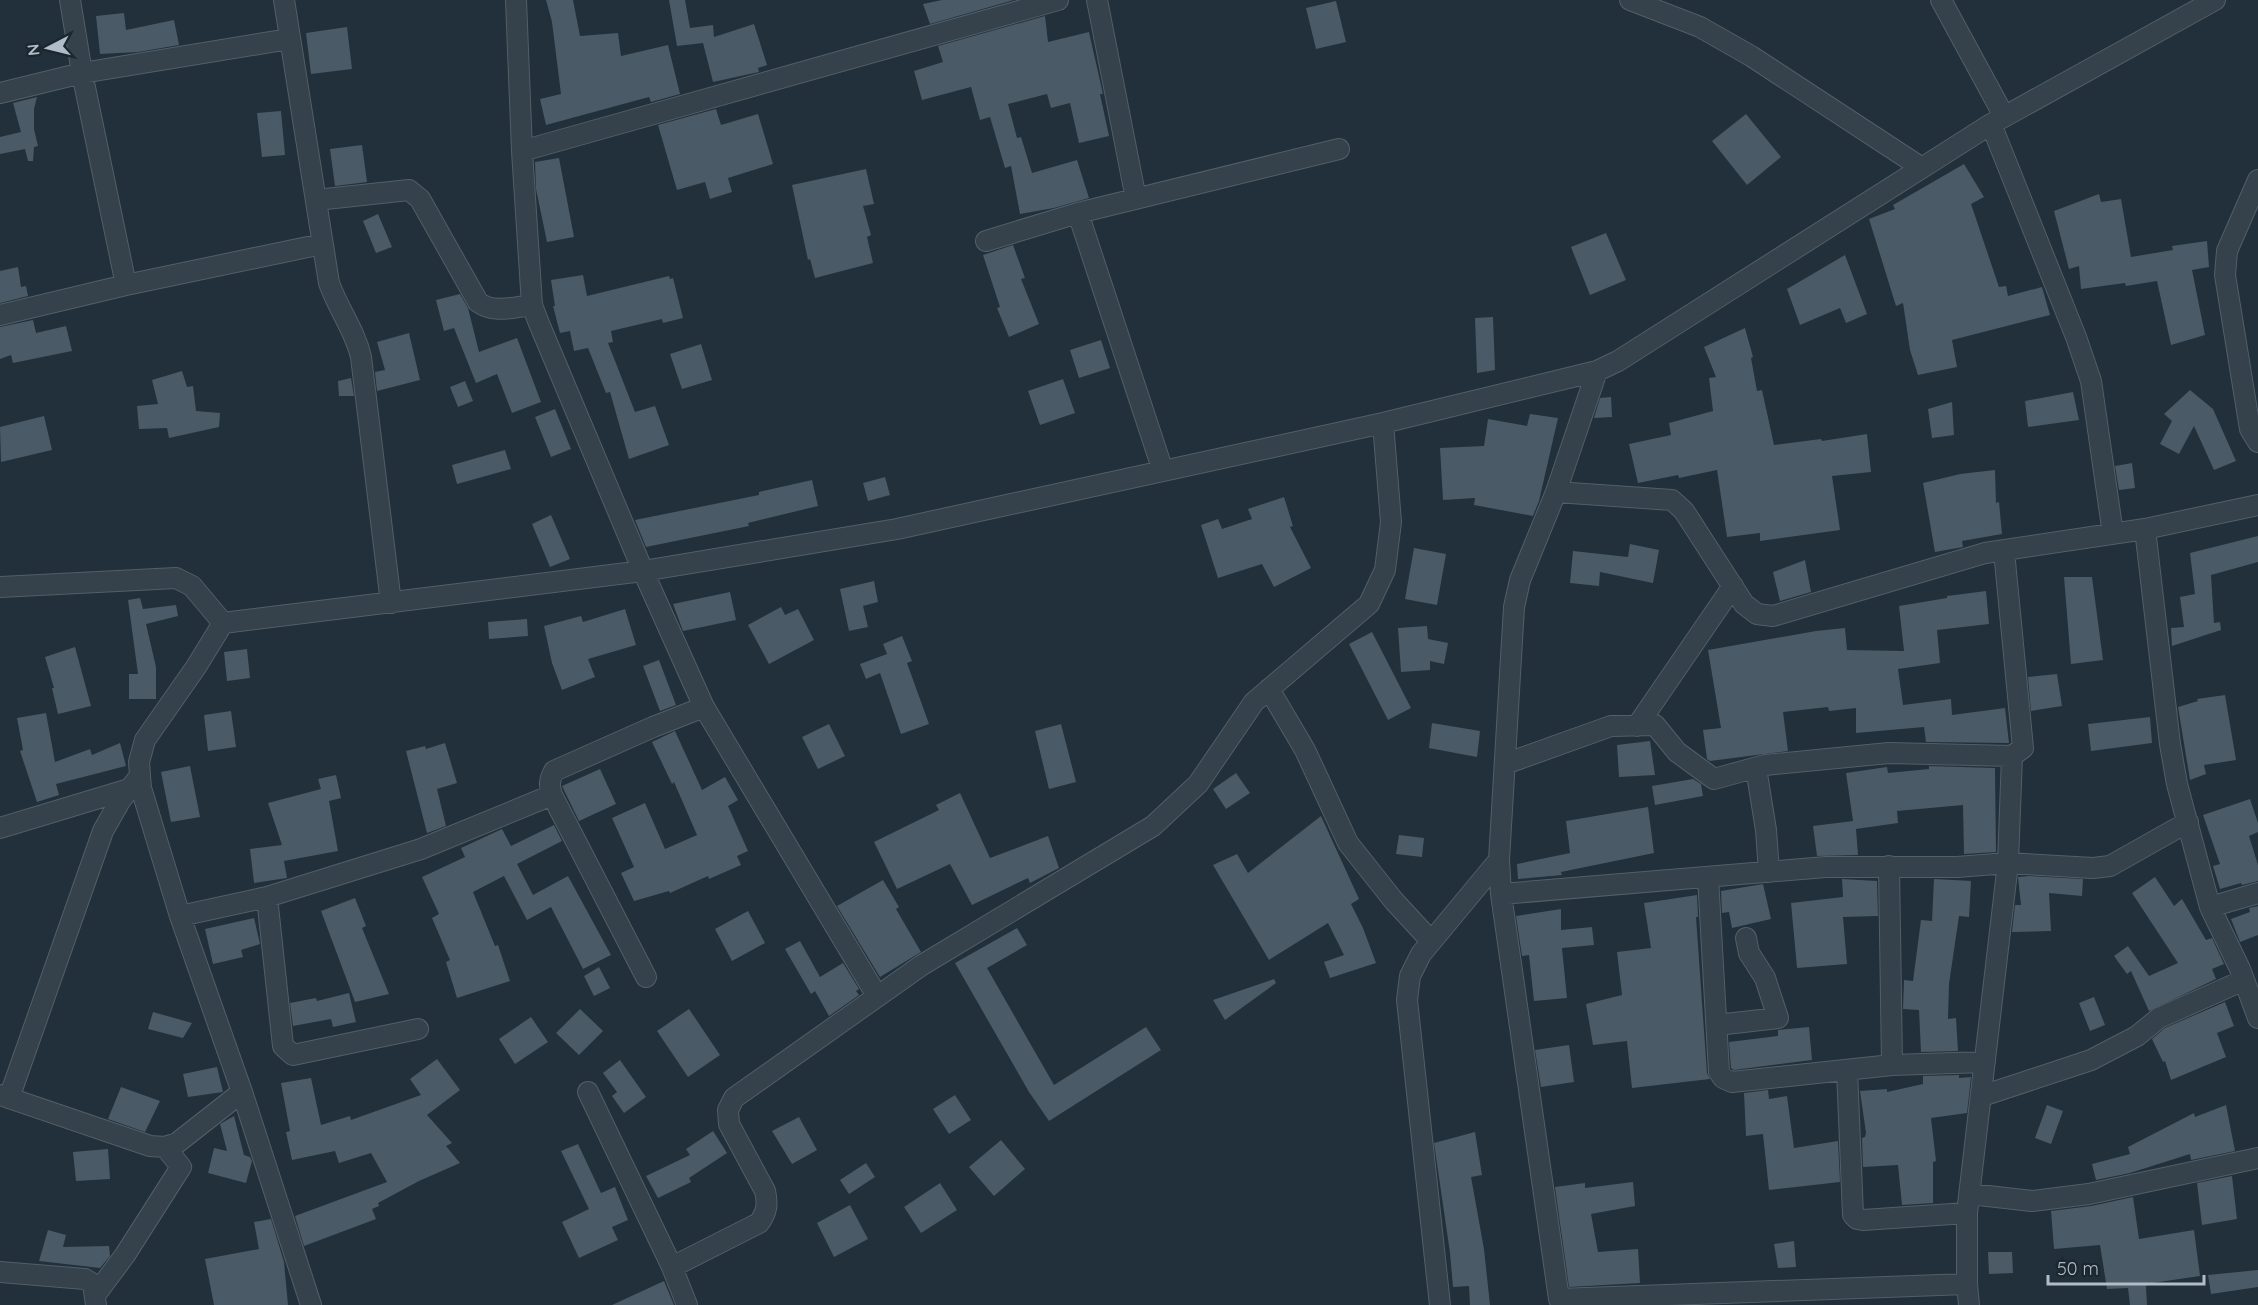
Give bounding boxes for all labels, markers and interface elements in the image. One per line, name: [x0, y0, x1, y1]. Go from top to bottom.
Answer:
north arrow: [18, 18, 78, 78]
text: N: [22, 43, 44, 57]
scale bar: [2048, 1248, 2204, 1286]
text: 50 m: [2057, 1257, 2099, 1280]

